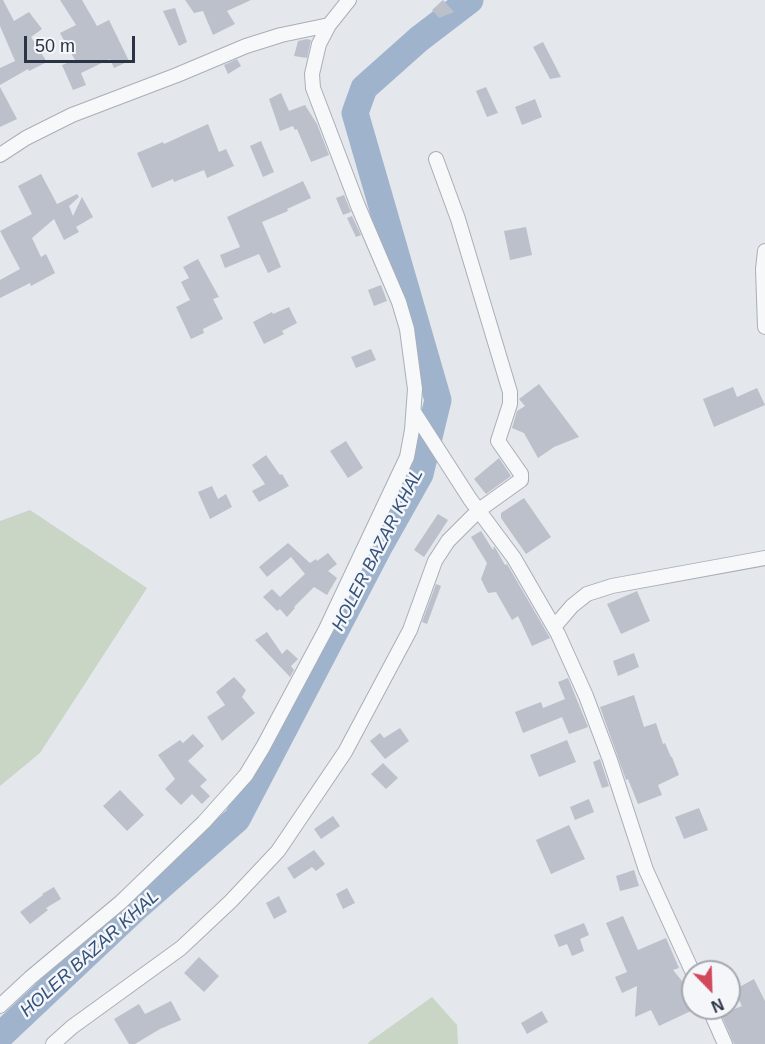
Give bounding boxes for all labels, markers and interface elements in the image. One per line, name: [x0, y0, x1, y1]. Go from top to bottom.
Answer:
scale bar: [27, 24, 138, 62]
text: 50 m: [35, 36, 75, 56]
water label: HOLER BAZAR KHAL: [328, 465, 428, 635]
water label: HOLER BAZAR KHAL: [16, 886, 164, 1022]
north arrow: [681, 960, 741, 1020]
text: N: [709, 995, 726, 1015]

